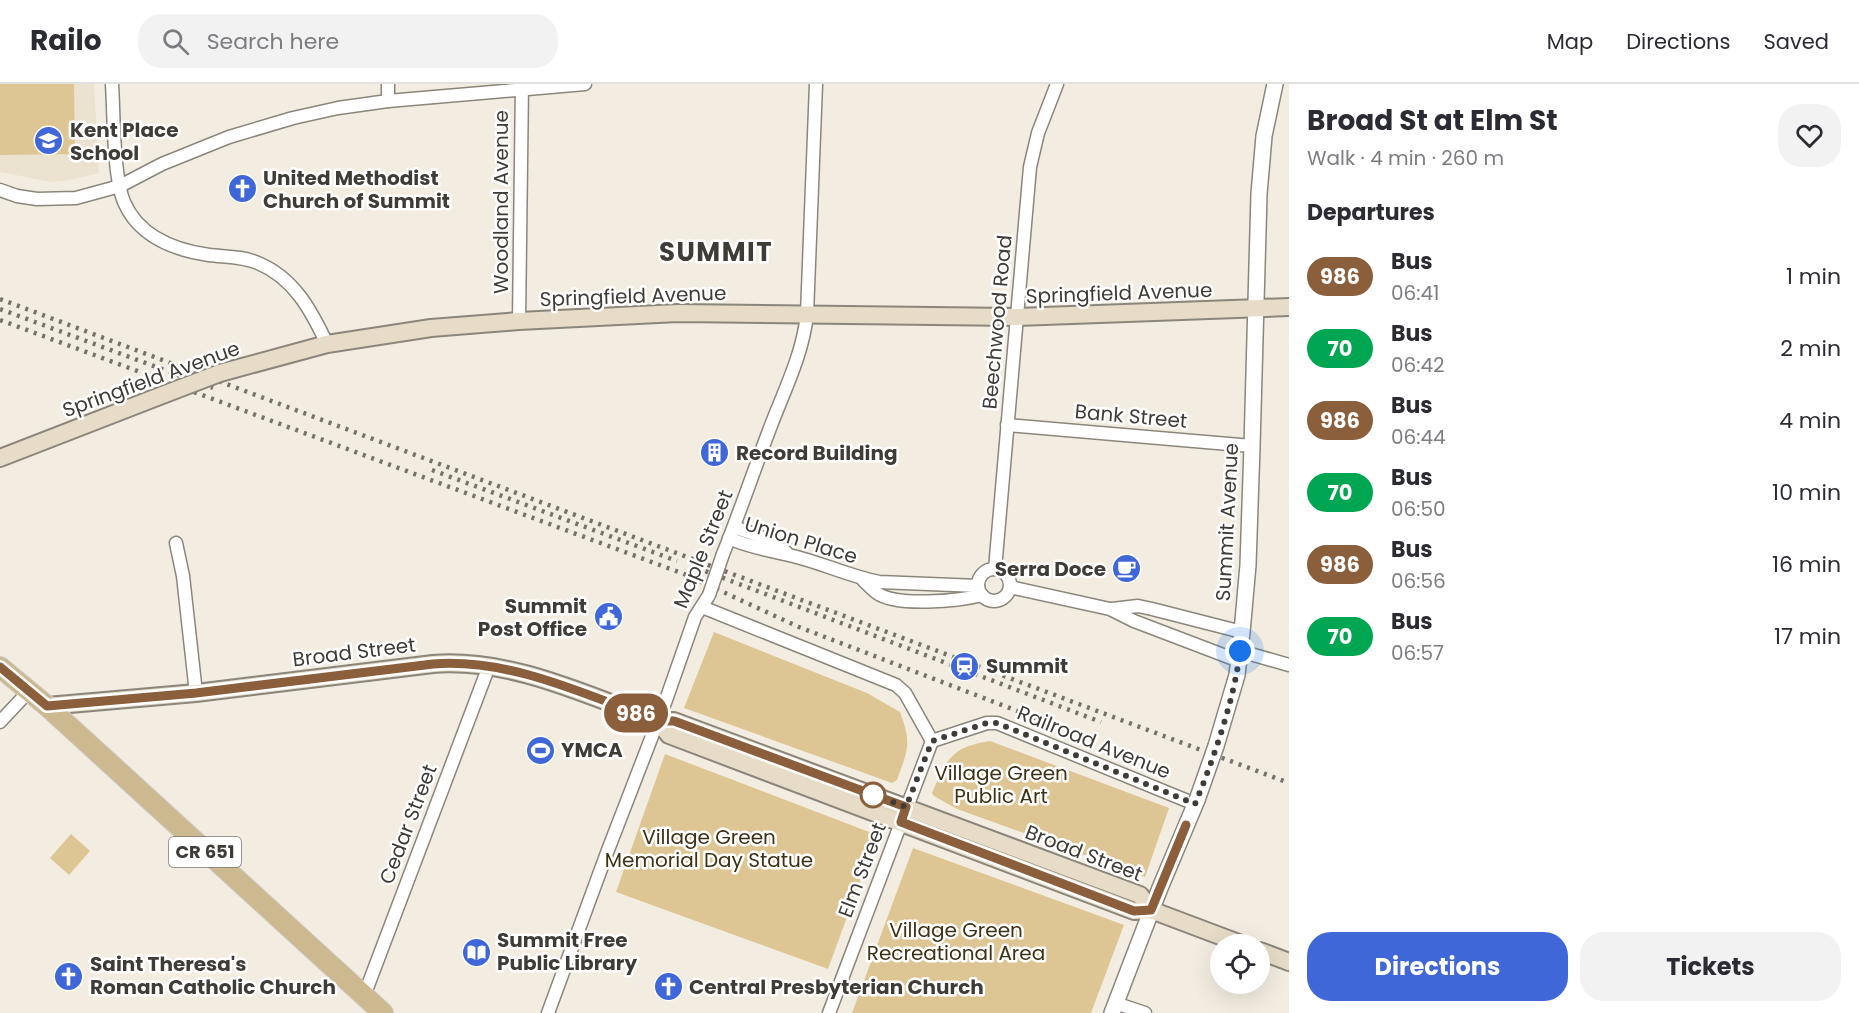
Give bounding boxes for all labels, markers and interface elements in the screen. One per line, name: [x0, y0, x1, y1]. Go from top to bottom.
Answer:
search box: [138, 14, 558, 68]
text: Railo: [30, 21, 102, 60]
icon: search: [159, 25, 192, 58]
text: Search here: [207, 26, 339, 57]
text: Map: [1547, 27, 1593, 56]
text: Directions: [1626, 27, 1730, 56]
text: Saved: [1763, 27, 1829, 56]
text: Broad St at Elm St: [1307, 101, 1558, 140]
button: heart: [1778, 104, 1841, 167]
street label: Woodland Avenue: [487, 110, 515, 294]
place label: Kent Place School: [70, 116, 178, 167]
school or university icon: Kent Place School: [33, 125, 65, 157]
text: Walk · 4 min · 260 m: [1307, 144, 1504, 172]
place label: United Methodist Church of Summit: [263, 164, 450, 215]
church icon: United Methodist Church of Summit: [226, 173, 258, 205]
text: Departures: [1307, 197, 1435, 228]
district label: SUMMIT: [659, 234, 773, 270]
street label: Beechwood Road: [975, 234, 1019, 410]
text: Bus: [1391, 246, 1433, 277]
text: 1 min: [1786, 261, 1841, 292]
text: 986: [1320, 262, 1360, 291]
street label: Springfield Avenue: [1025, 276, 1213, 310]
street label: Springfield Avenue: [539, 279, 727, 313]
text: 06:41: [1391, 279, 1440, 307]
text: Bus: [1391, 318, 1433, 349]
text: 2 min: [1780, 333, 1841, 364]
street label: Springfield Avenue: [58, 334, 244, 424]
text: 70: [1328, 334, 1352, 363]
text: 06:42: [1391, 351, 1445, 379]
text: Bus: [1391, 390, 1433, 421]
street label: Bank Street: [1074, 397, 1188, 435]
text: 4 min: [1779, 405, 1841, 436]
text: 986: [1320, 406, 1360, 435]
text: 06:44: [1391, 423, 1446, 451]
building icon: Record Building: [699, 437, 731, 469]
place label: Record Building: [736, 439, 898, 467]
street label: Summit Avenue: [1209, 442, 1245, 602]
text: Bus: [1391, 462, 1433, 493]
text: 10 min: [1772, 477, 1841, 508]
text: 70: [1328, 478, 1352, 507]
street label: Maple Street: [667, 486, 739, 612]
text: 06:50: [1391, 495, 1446, 523]
street label: Union Place: [741, 510, 861, 570]
text: Bus: [1391, 534, 1433, 565]
text: 16 min: [1772, 549, 1841, 580]
text: 986: [1320, 550, 1360, 579]
cafe icon: Serra Doce: [1111, 553, 1143, 585]
place label: Serra Doce: [995, 555, 1106, 583]
text: 06:56: [1391, 567, 1446, 595]
place label: Summit Post Office: [478, 592, 587, 643]
public building icon: Summit Post Office: [592, 601, 624, 633]
text: Bus: [1391, 606, 1433, 637]
text: 17 min: [1774, 621, 1841, 652]
text: 70: [1328, 622, 1352, 651]
street label: Broad Street: [291, 631, 417, 673]
your location: [1225, 636, 1255, 666]
text: 06:57: [1391, 639, 1444, 667]
station icon: Summit: [949, 650, 981, 682]
place label: Summit: [986, 652, 1068, 680]
line badge: 986: [602, 694, 670, 732]
street label: Railroad Avenue: [1013, 698, 1175, 786]
text: 986: [616, 699, 656, 728]
sports icon: YMCA: [524, 734, 556, 766]
place label: YMCA: [561, 736, 623, 764]
park label: Village Green Public Art: [934, 759, 1068, 810]
street label: Cedar Street: [372, 760, 444, 888]
unlabelled marker: [860, 782, 886, 808]
street label: Elm Street: [831, 818, 893, 922]
street label: Broad Street: [1021, 818, 1147, 888]
park label: Village Green Memorial Day Statue: [605, 823, 813, 874]
road number: CR 651: [169, 837, 241, 867]
park label: Village Green Recreational Area: [867, 916, 1045, 967]
place label: Summit Free Public Library: [497, 926, 637, 977]
button: Directions: [1307, 932, 1568, 1001]
button: Tickets: [1580, 932, 1841, 1001]
map controls: [1210, 934, 1270, 994]
button: locate: [1210, 934, 1270, 994]
library icon: Summit Free Public Library: [460, 936, 492, 968]
place label: Saint Theresa's Roman Catholic Church: [90, 950, 336, 1001]
church icon: Saint Theresa's Roman Catholic Church: [53, 960, 85, 992]
church icon: Central Presbyterian Church: [652, 971, 684, 1003]
place label: Central Presbyterian Church: [689, 973, 984, 1001]

